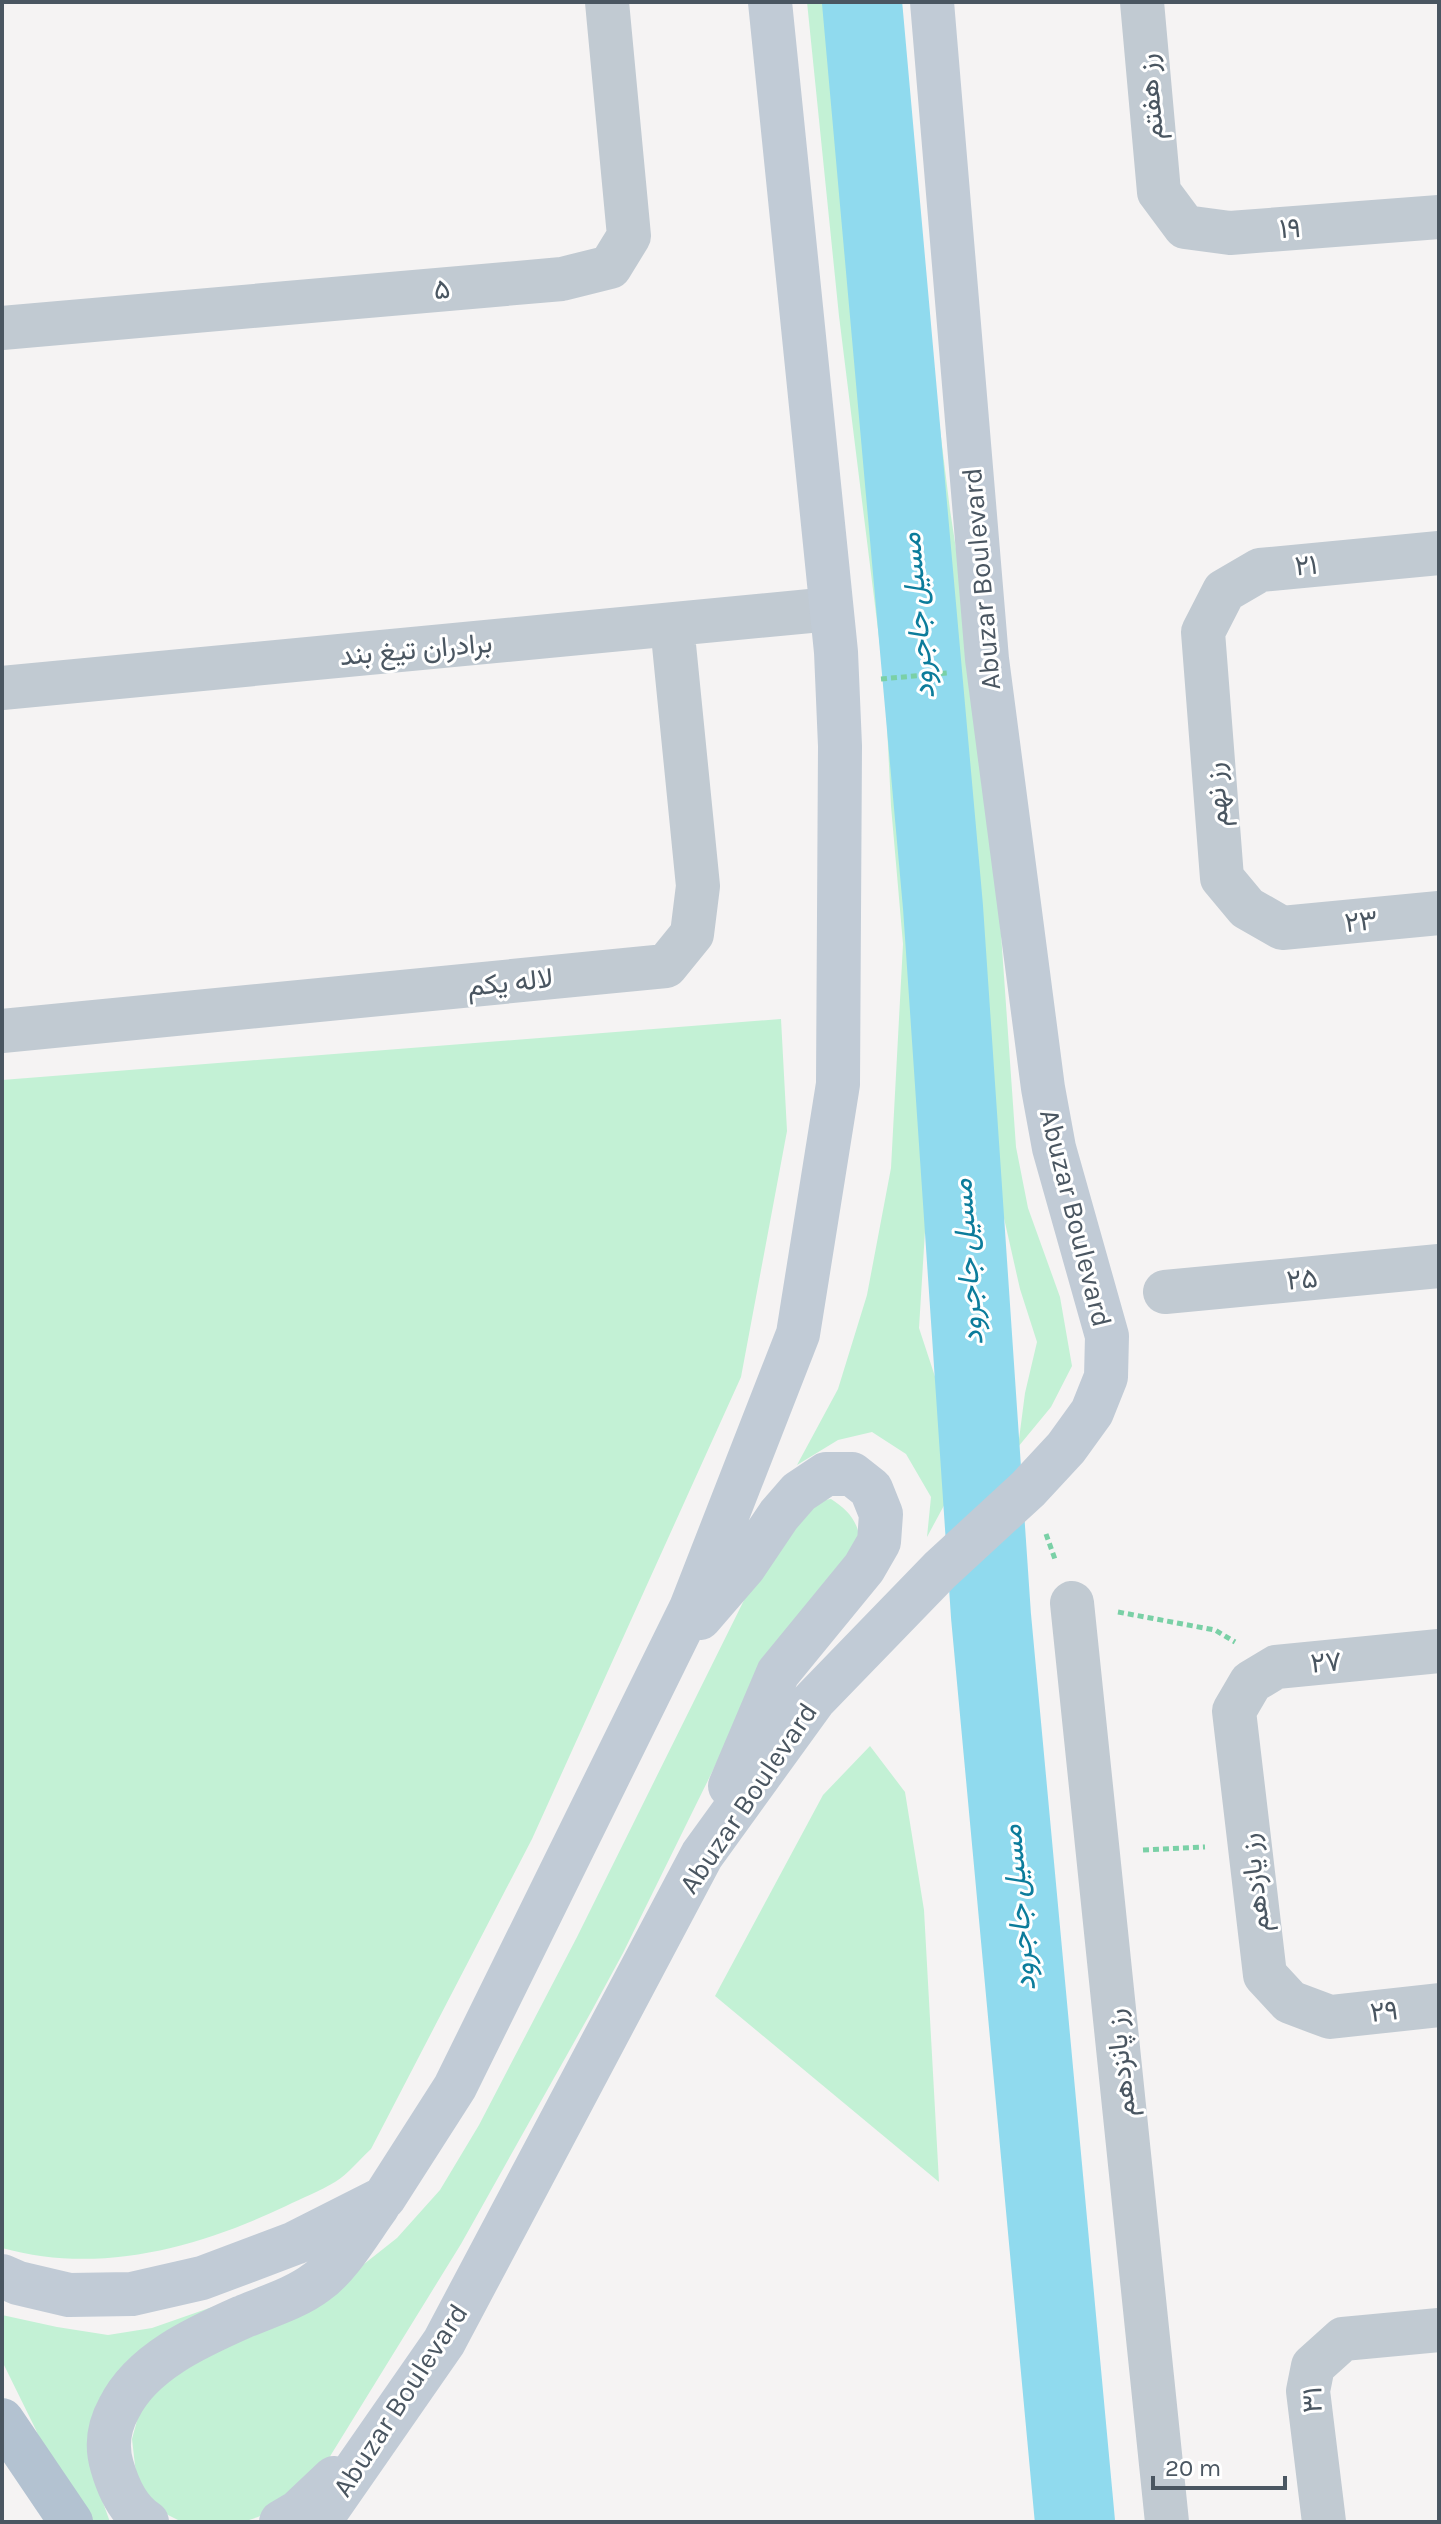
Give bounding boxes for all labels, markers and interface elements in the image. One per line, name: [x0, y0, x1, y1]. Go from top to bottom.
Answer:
street label: رز هفتم: [1130, 52, 1172, 142]
street label: ۱۹: [1278, 211, 1302, 245]
street label: ۵: [432, 272, 452, 306]
street label: Abuzar Boulevard: [955, 466, 1007, 692]
water label: مسیل جاجرود: [892, 530, 942, 701]
street label: ۲۱: [1293, 548, 1319, 582]
street label: برادران تیغ بند: [338, 626, 494, 675]
street label: رز نهم: [1197, 761, 1237, 829]
street label: ۲۳: [1343, 903, 1379, 939]
street label: لاله یکم: [466, 961, 555, 1005]
street label: Abuzar Boulevard: [1033, 1106, 1119, 1330]
water label: مسیل جاجرود: [943, 1177, 991, 1346]
street label: ۲۵: [1285, 1261, 1319, 1297]
street label: ۲۷: [1309, 1644, 1343, 1680]
street label: Abuzar Boulevard: [672, 1696, 824, 1900]
water label: مسیل جاجرود: [993, 1822, 1043, 1993]
street label: رز یازدهم: [1232, 1831, 1278, 1934]
street label: ۲۹: [1368, 1993, 1400, 2029]
street label: رز پانزدهم: [1098, 2007, 1144, 2119]
street label: Abuzar Boulevard: [325, 2297, 475, 2503]
street label: ۳۱: [1295, 2386, 1329, 2414]
scale bar: [1153, 2440, 1285, 2490]
text: 20 m: [1165, 2454, 1221, 2482]

